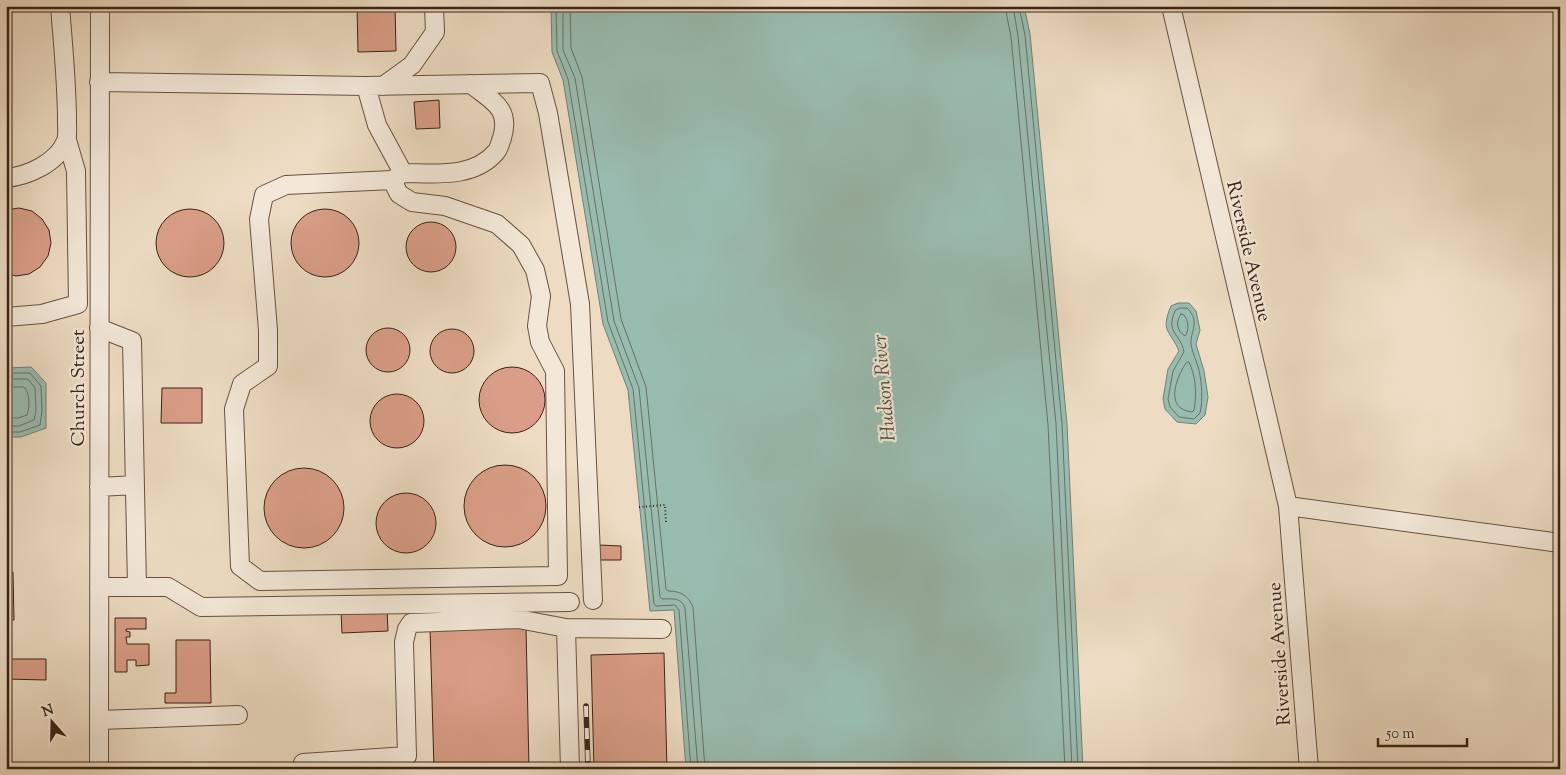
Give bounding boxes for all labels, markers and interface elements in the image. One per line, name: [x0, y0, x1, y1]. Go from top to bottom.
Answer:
street label: Riverside Avenue: [1218, 178, 1277, 325]
street label: Church Street: [66, 329, 93, 447]
water label: Hudson River: [866, 333, 905, 442]
street label: Riverside Avenue: [1262, 581, 1299, 727]
north arrow: [28, 698, 78, 748]
text: N: [40, 700, 57, 723]
scale bar: [1378, 715, 1467, 747]
text: 50 m: [1385, 724, 1415, 745]

